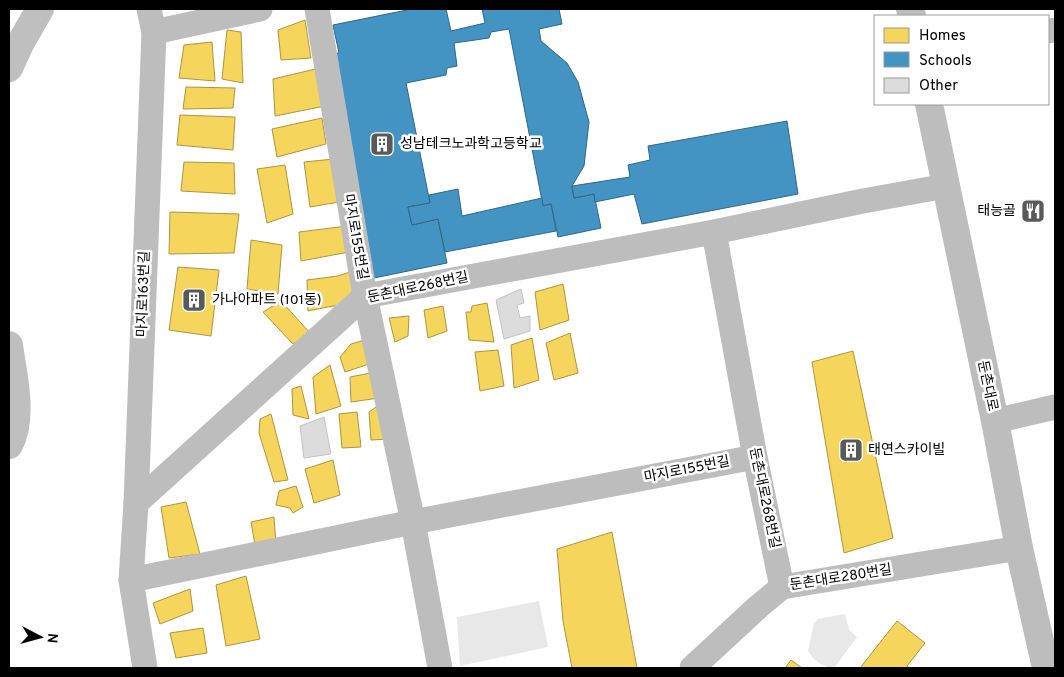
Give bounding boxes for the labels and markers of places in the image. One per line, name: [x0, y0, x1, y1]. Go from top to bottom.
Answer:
building icon: 성남테크노과학고등학교: [369, 131, 395, 157]
place label: 성남테크노과학고등학교: [400, 135, 542, 153]
restaurant icon: 태능골: [1020, 198, 1046, 224]
place label: 태능골: [977, 203, 1016, 220]
building icon: 가나아파트 (101동): [181, 287, 207, 313]
place label: 가나아파트 (101동): [212, 292, 322, 309]
building icon: 태연스카이빌: [838, 437, 864, 463]
place label: 태연스카이빌: [868, 442, 945, 459]

